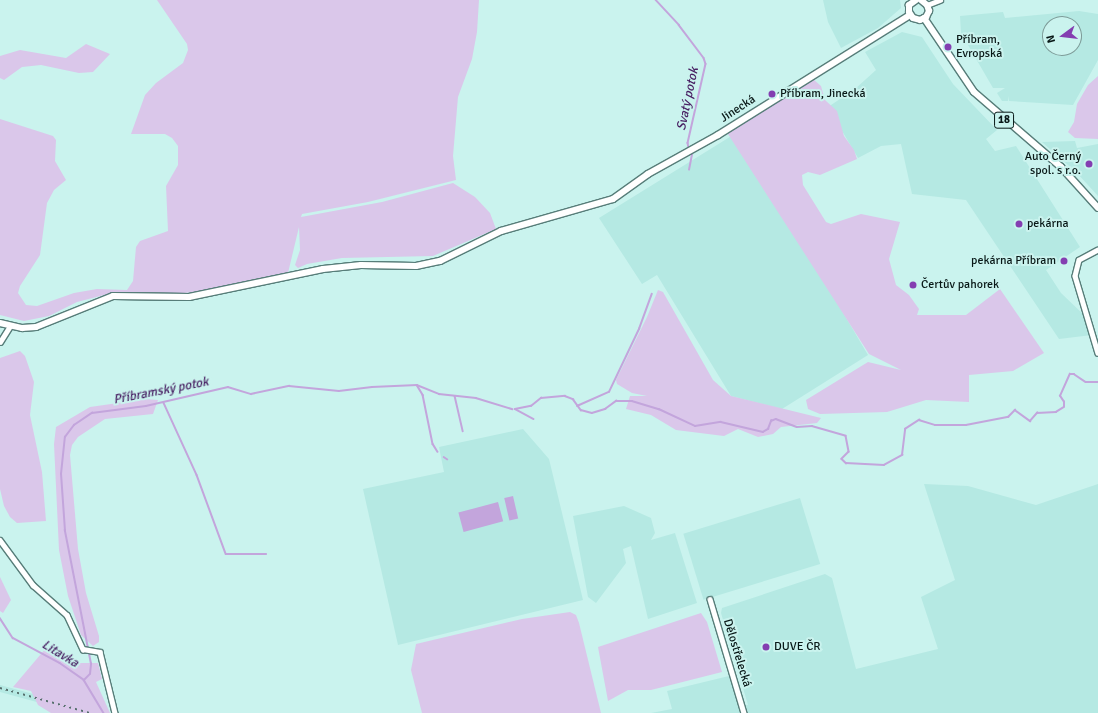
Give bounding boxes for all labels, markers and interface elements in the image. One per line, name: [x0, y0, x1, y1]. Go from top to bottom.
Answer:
north arrow: [1042, 16, 1082, 56]
place label: Příbram, Evropská: [956, 33, 1002, 61]
text: N: [1044, 34, 1058, 44]
marker: Příbram, Evropská: [943, 42, 953, 52]
water label: Svatý potok: [674, 66, 702, 132]
place label: Příbram, Jinecká: [780, 87, 866, 101]
marker: Příbram, Jinecká: [767, 89, 777, 99]
street label: Jinecká: [718, 92, 758, 126]
road number: 18: [994, 111, 1014, 129]
place label: Auto Černý spol. s r.o.: [1025, 150, 1081, 178]
marker: Auto Černý spol. s r.o.: [1084, 159, 1094, 169]
place label: pekárna: [1027, 217, 1069, 231]
marker: pekárna: [1014, 219, 1024, 229]
place label: pekárna Příbram: [971, 254, 1056, 268]
marker: pekárna Příbram: [1059, 256, 1069, 266]
place label: Čertův pahorek: [921, 278, 999, 292]
marker: Čertův pahorek: [908, 280, 918, 290]
water label: Příbramský potok: [112, 374, 210, 408]
street label: Dělostřelecká: [720, 617, 754, 689]
water label: Litavka: [39, 637, 81, 671]
place label: DUVE ČR: [774, 640, 821, 654]
marker: DUVE ČR: [761, 642, 771, 652]

